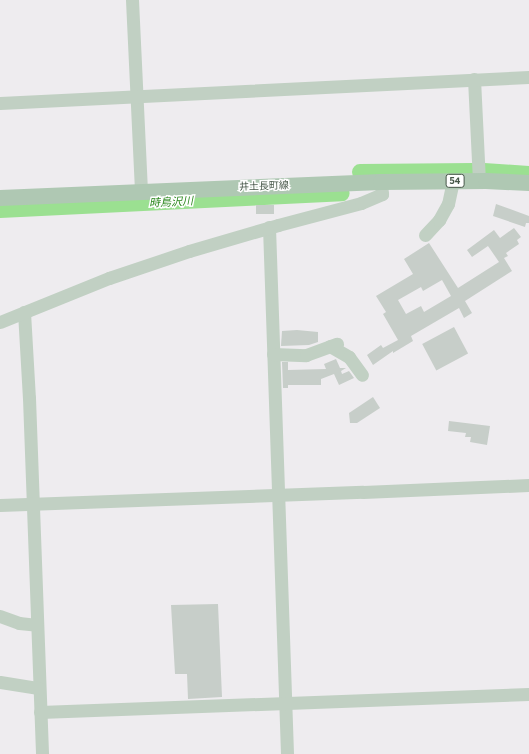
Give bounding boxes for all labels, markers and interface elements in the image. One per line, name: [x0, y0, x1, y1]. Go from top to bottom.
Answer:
road number: 54: [445, 174, 465, 188]
street label: 井土長町線: [239, 179, 289, 193]
water label: 時鳥沢川: [149, 194, 193, 210]

